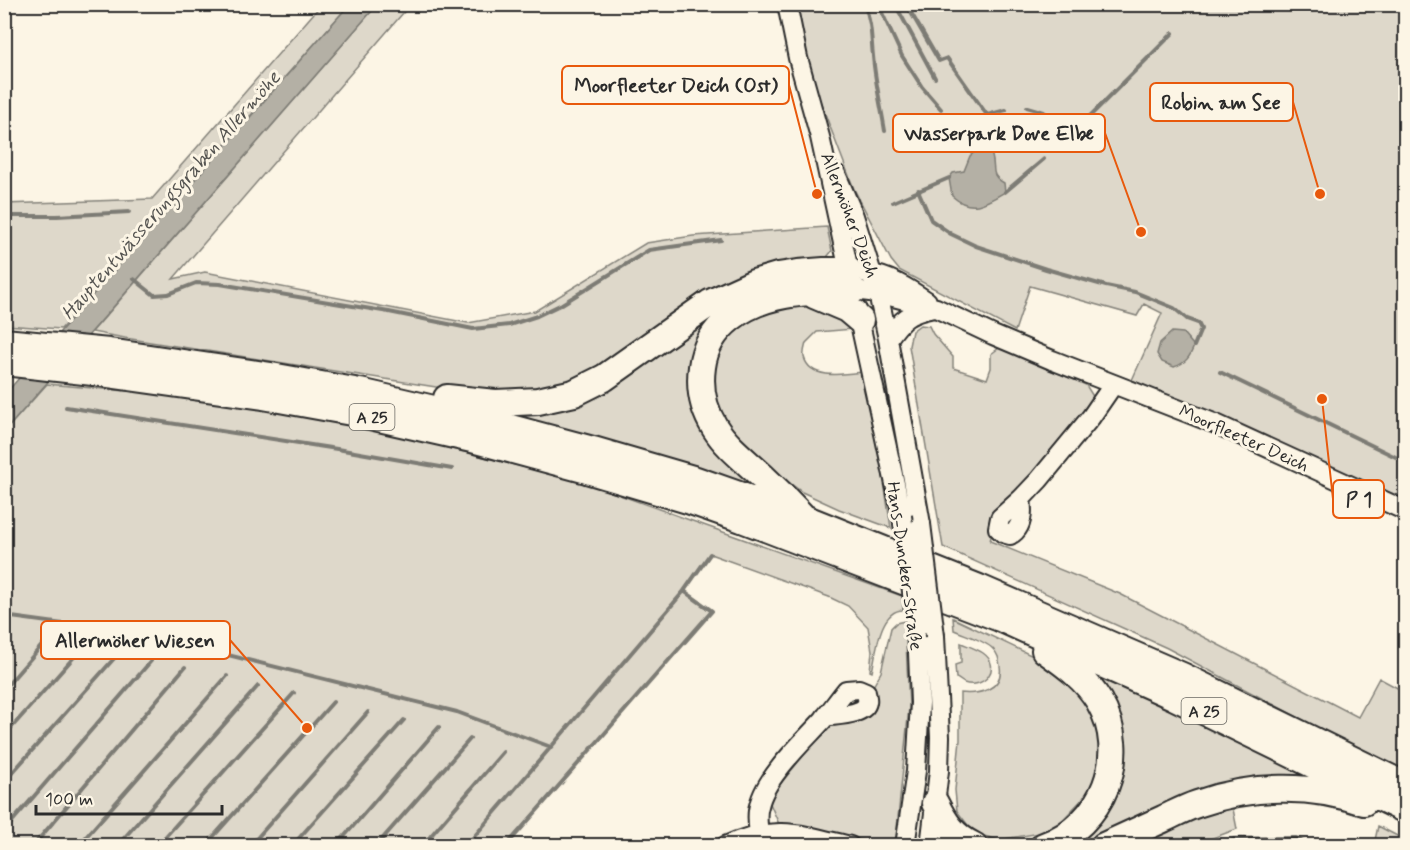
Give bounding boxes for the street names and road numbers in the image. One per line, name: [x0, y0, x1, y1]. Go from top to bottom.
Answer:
street label: Allermöher Deich: [814, 149, 884, 282]
street label: Moorfleeter Deich: [1175, 400, 1312, 478]
road number: A 25: [350, 404, 394, 430]
street label: Hans-Duncker-Straße: [880, 480, 928, 652]
road number: A 25: [1182, 698, 1226, 724]

